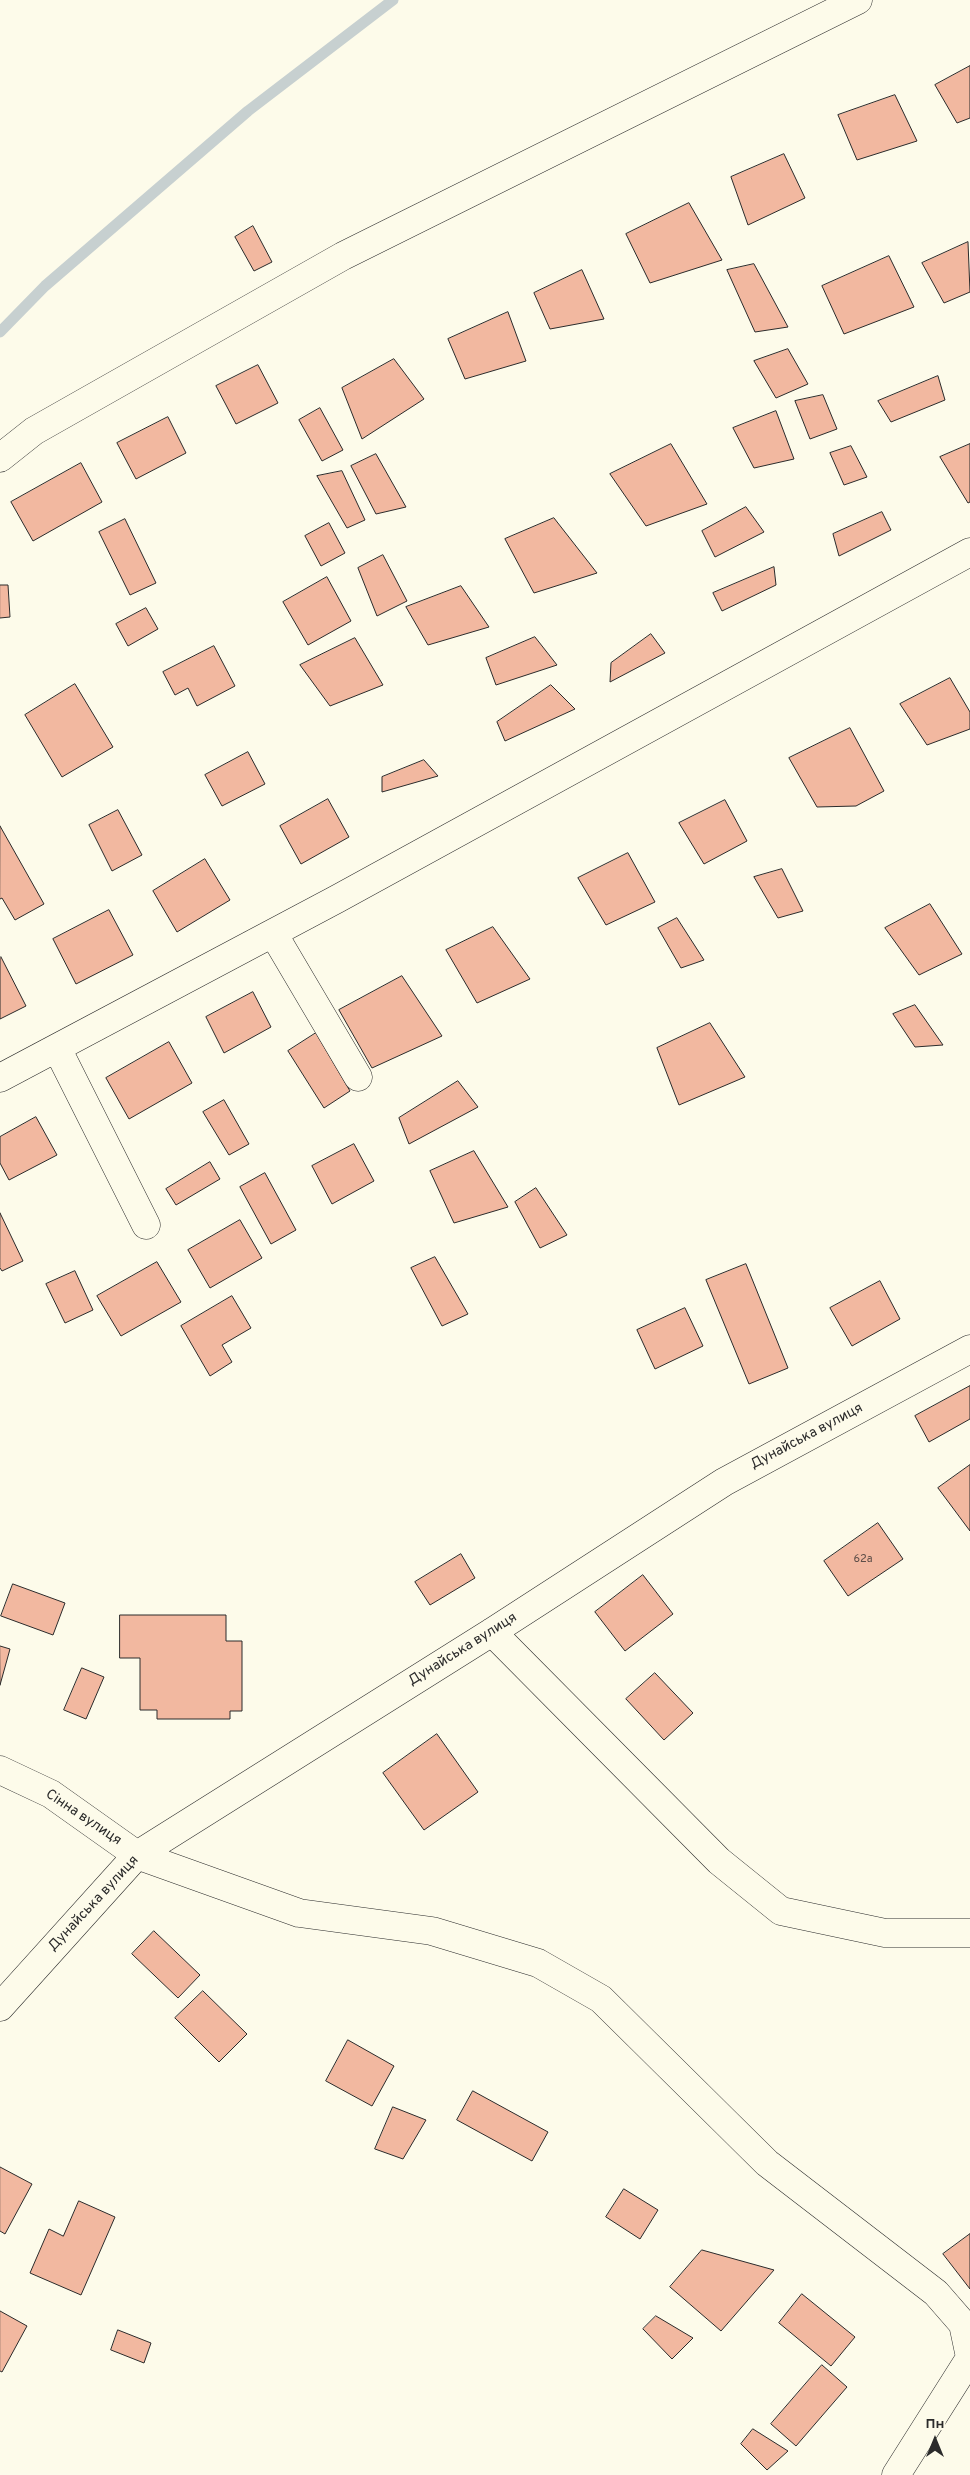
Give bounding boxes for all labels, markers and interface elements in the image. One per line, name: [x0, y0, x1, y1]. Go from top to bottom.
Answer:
street label: Дунайська вулиця: [748, 1400, 866, 1474]
house number: 62а: [853, 1553, 873, 1567]
street label: Дунайська вулиця: [406, 1610, 520, 1690]
street label: Сінна вулиця: [42, 1786, 124, 1850]
street label: Дунайська вулиця: [45, 1853, 143, 1955]
north arrow: [910, 2415, 960, 2465]
text: Пн: [926, 2416, 944, 2433]

